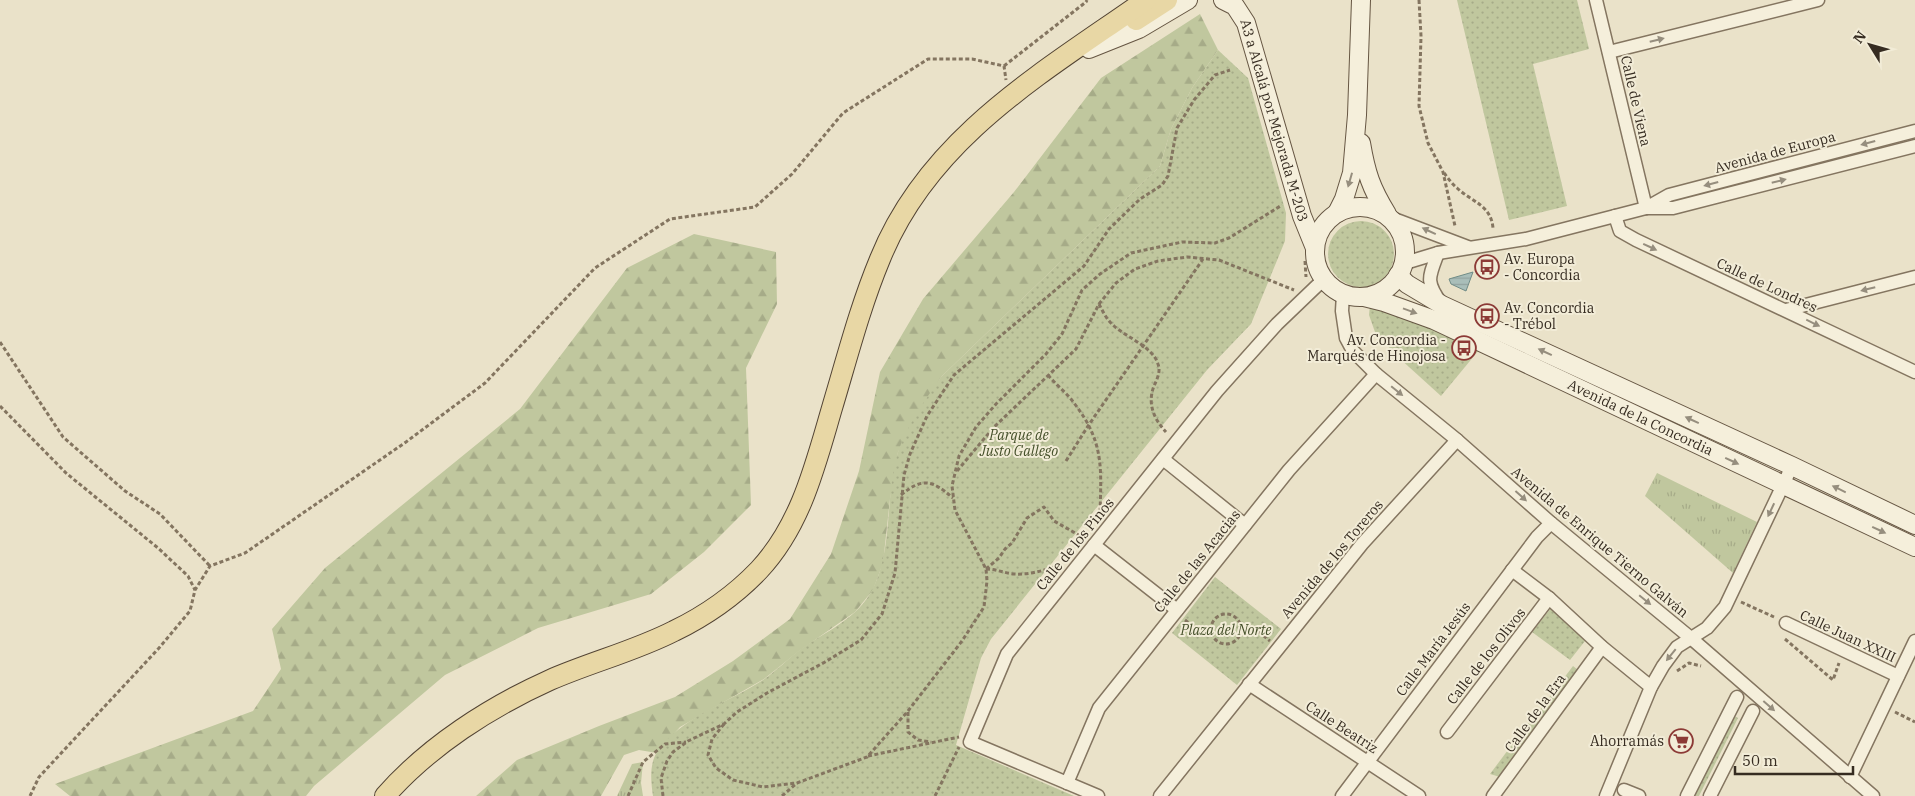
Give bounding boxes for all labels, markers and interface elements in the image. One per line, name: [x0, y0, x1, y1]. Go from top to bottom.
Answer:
street label: A3 a Alcalá por Mejorada M-203: [1236, 17, 1312, 224]
north arrow: [1845, 20, 1895, 70]
text: N: [1849, 27, 1870, 47]
one-way arrow: [1649, 36, 1664, 44]
street label: Calle de Viena: [1617, 54, 1655, 148]
street label: Avenida de Europa: [1713, 127, 1838, 177]
one-way arrow: [1860, 139, 1875, 147]
one-way arrow: [1345, 173, 1353, 188]
one-way arrow: [1771, 177, 1786, 185]
one-way arrow: [1703, 181, 1718, 189]
one-way arrow: [1422, 227, 1436, 235]
one-way arrow: [1643, 243, 1657, 251]
place label: Av. Europa - Concordia: [1504, 250, 1581, 284]
bus stop icon: Av. Europa - Concordia: [1474, 254, 1500, 280]
street label: Calle de Londres: [1714, 254, 1820, 316]
one-way arrow: [1860, 285, 1875, 293]
place label: Av. Concordia - Trébol: [1504, 299, 1595, 333]
bus stop icon: Av. Concordia - Trébol: [1474, 303, 1500, 329]
one-way arrow: [1403, 308, 1418, 315]
one-way arrow: [1806, 319, 1820, 327]
place label: Av. Concordia - Marqués de Hinojosa: [1307, 331, 1446, 365]
bus stop icon: Av. Concordia - Marqués de Hinojosa: [1451, 335, 1477, 361]
one-way arrow: [1538, 348, 1552, 356]
street label: Avenida de la Concordia: [1565, 375, 1716, 460]
one-way arrow: [1390, 386, 1403, 397]
one-way arrow: [1685, 416, 1699, 424]
park label: Parque de Justo Gallego: [979, 426, 1058, 460]
one-way arrow: [1725, 457, 1739, 465]
street label: Avenida de Enrique Tierno Galván: [1508, 463, 1692, 621]
one-way arrow: [1832, 484, 1847, 493]
one-way arrow: [1514, 490, 1526, 502]
street label: Calle de los Pinos: [1032, 494, 1118, 594]
street label: Avenida de los Toreros: [1277, 496, 1387, 622]
one-way arrow: [1767, 503, 1775, 517]
street label: Calle de las Acacias: [1150, 506, 1244, 616]
one-way arrow: [1872, 526, 1886, 534]
one-way arrow: [1639, 595, 1652, 606]
street label: Calle María Jesús: [1392, 598, 1474, 700]
street label: Calle de los Olivos: [1443, 604, 1529, 708]
street label: Calle Juan XXIII: [1797, 606, 1899, 666]
park label: Plaza del Norte: [1179, 621, 1272, 639]
one-way arrow: [1666, 648, 1677, 661]
street label: Calle de la Era: [1500, 670, 1570, 756]
street label: Calle Beatriz: [1302, 697, 1382, 757]
one-way arrow: [1763, 700, 1775, 711]
supermarket icon: Ahorramás: [1668, 728, 1694, 754]
place label: Ahorramás: [1590, 732, 1664, 750]
scale bar: [1735, 744, 1852, 776]
text: 50 m: [1742, 751, 1778, 770]

